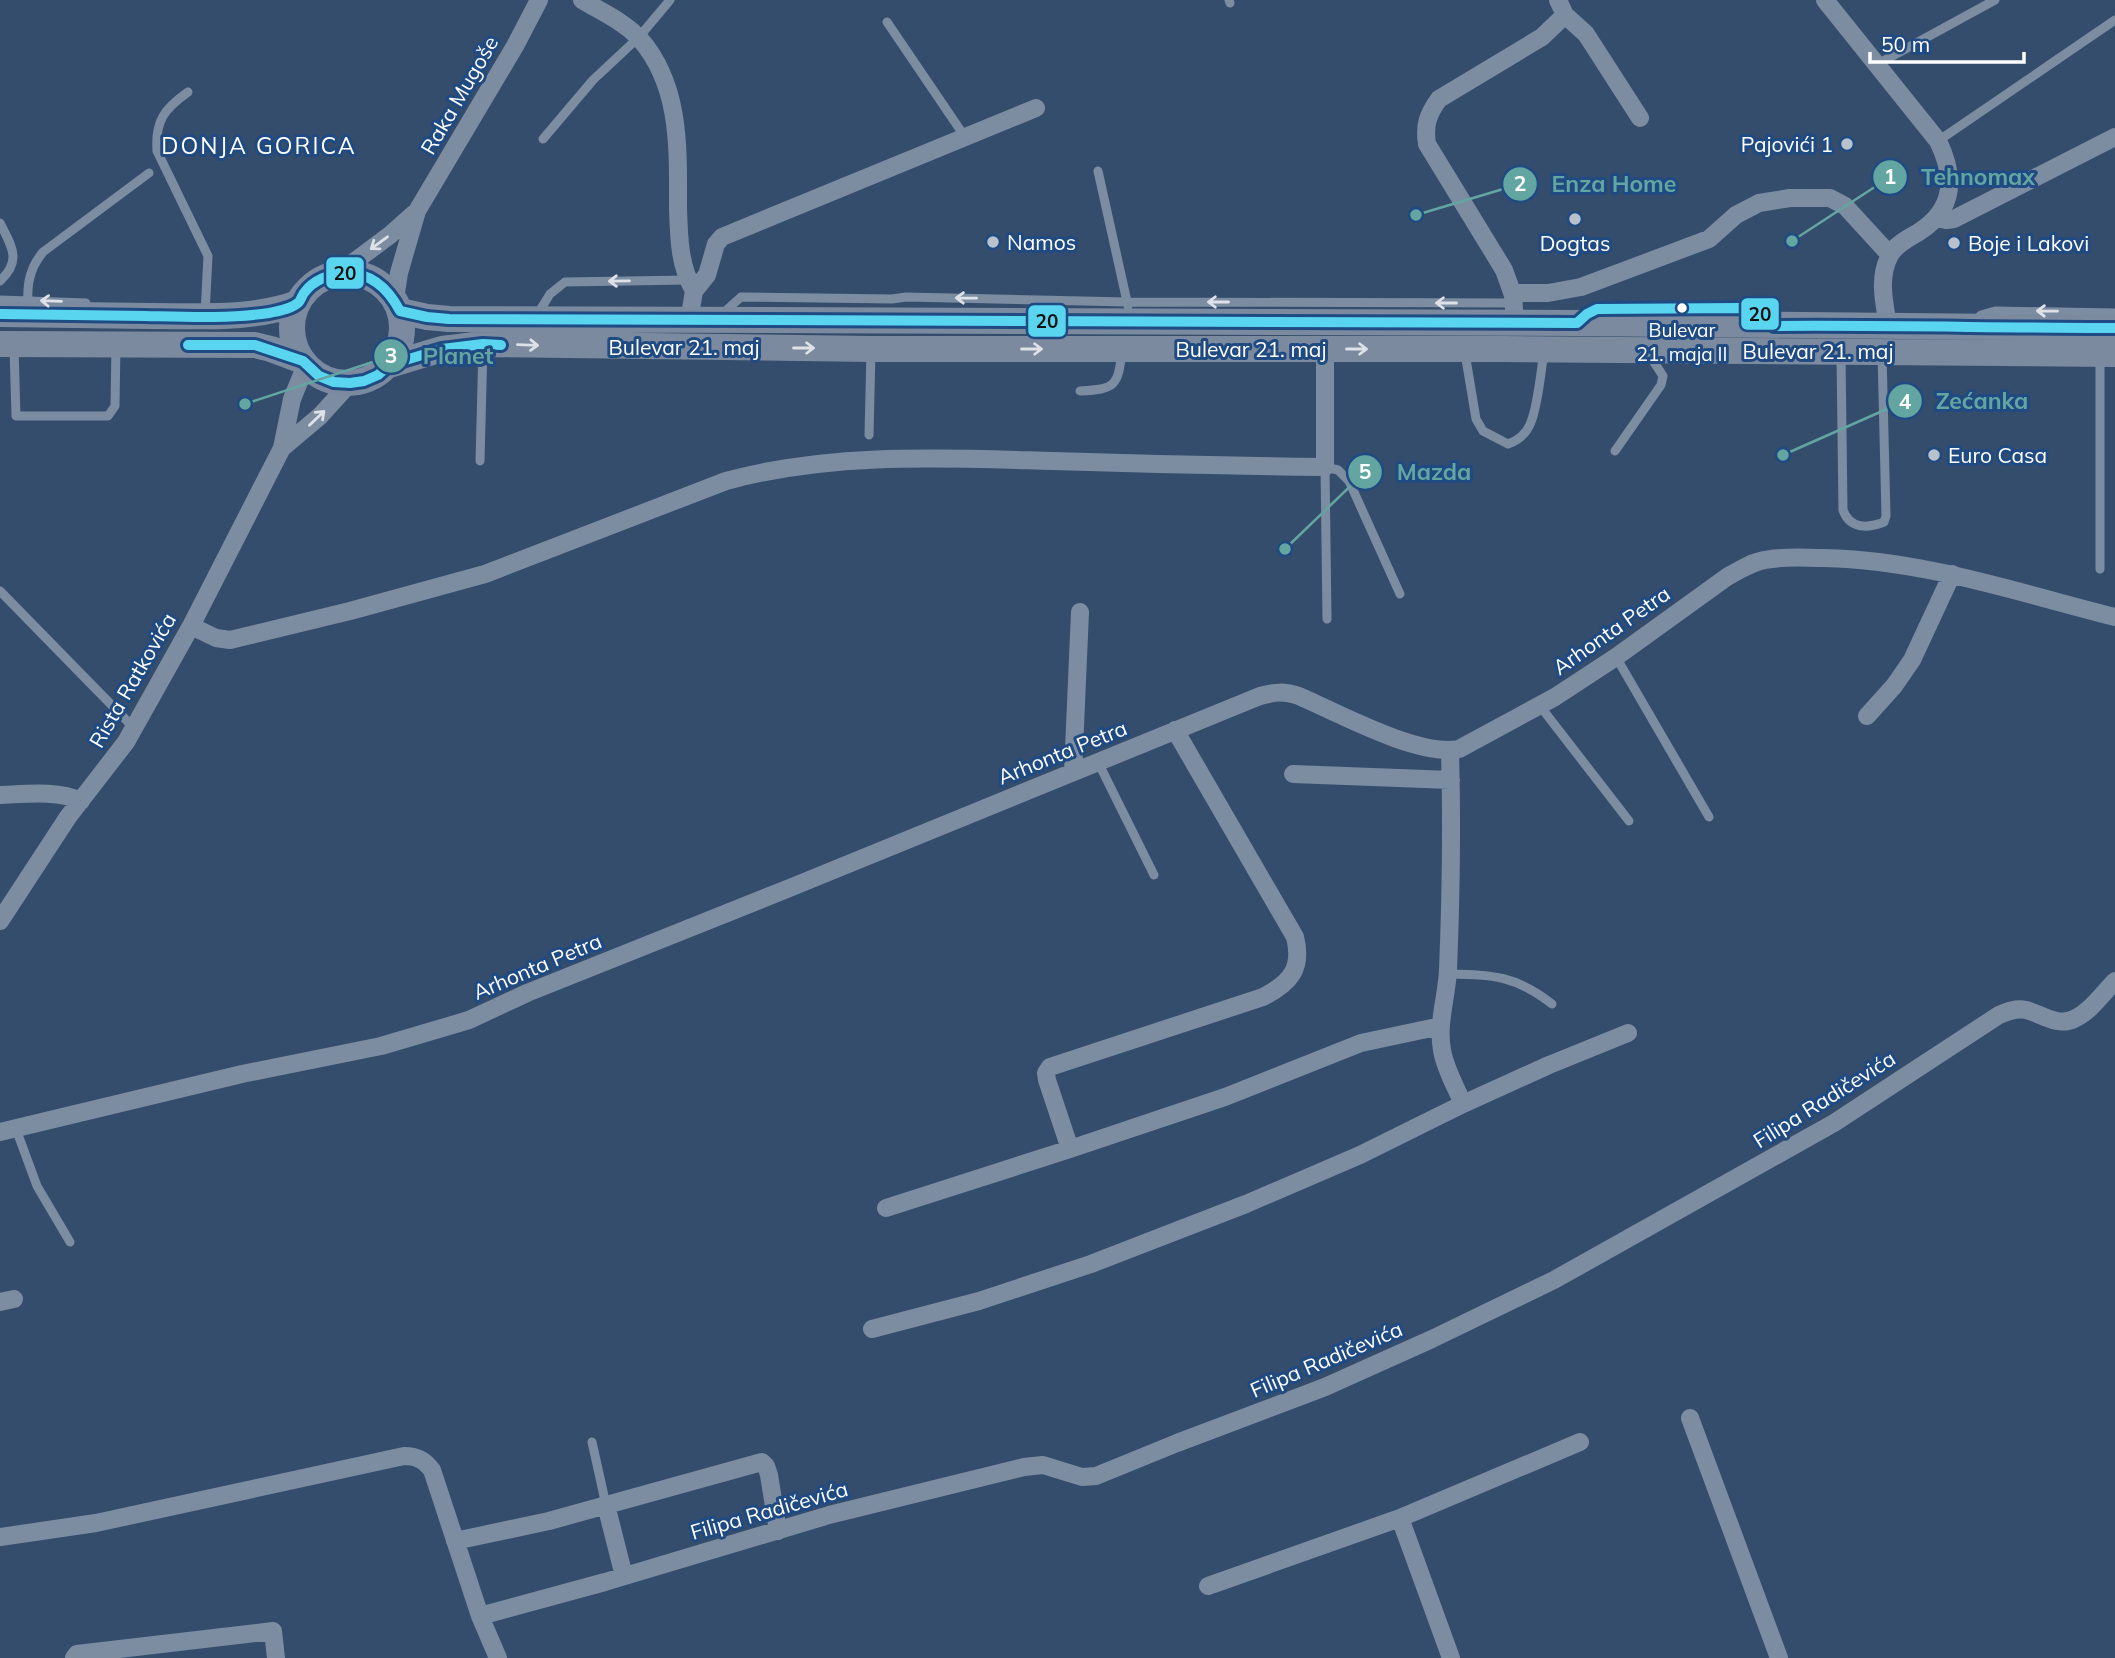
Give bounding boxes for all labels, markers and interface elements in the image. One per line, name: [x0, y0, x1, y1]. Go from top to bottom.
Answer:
scale bar: [1870, 21, 2024, 65]
street label: Raka Mugoše: [415, 31, 503, 159]
text: 50 m: [1881, 31, 1930, 57]
district label: DONJA GORICA: [161, 131, 357, 160]
place label: Pajovići 1: [1741, 131, 1833, 157]
marker: Pajovići 1: [1839, 136, 1855, 152]
callout: Tehnomax: [1872, 155, 2049, 199]
callout: Enza Home: [1503, 162, 1691, 206]
text: Tehnomax: [1921, 162, 2035, 191]
text: 1: [1884, 163, 1896, 189]
text: Enza Home: [1552, 169, 1676, 198]
text: 2: [1514, 170, 1526, 196]
marker: Dogtas: [1567, 211, 1583, 227]
place label: Namos: [1007, 229, 1076, 255]
place label: Dogtas: [1540, 230, 1610, 256]
place label: Boje i Lakovi: [1968, 230, 2089, 256]
marker: Namos: [985, 234, 1001, 250]
marker: Boje i Lakovi: [1946, 235, 1962, 251]
one-way arrow: [370, 236, 389, 250]
line badge: 20: [325, 256, 365, 290]
text: 20: [334, 261, 356, 285]
one-way arrow: [608, 274, 631, 288]
one-way arrow: [955, 292, 978, 305]
one-way arrow: [39, 294, 62, 307]
one-way arrow: [1207, 296, 1230, 309]
one-way arrow: [1434, 296, 1457, 310]
line badge: 20: [1740, 297, 1780, 331]
marker: Bulevar 21. maja II: [1675, 301, 1689, 315]
text: 20: [1749, 302, 1771, 326]
line badge: 20: [1027, 304, 1067, 338]
one-way arrow: [2036, 305, 2059, 318]
text: 20: [1036, 309, 1058, 333]
place label: Bulevar 21. maja II: [1637, 318, 1727, 366]
callout: Planet: [374, 334, 507, 378]
street label: Bulevar 21. maj: [609, 334, 759, 360]
street label: Bulevar 21. maj: [1176, 336, 1326, 362]
street label: Bulevar 21. maj: [1743, 338, 1893, 364]
one-way arrow: [516, 339, 539, 352]
text: Planet: [423, 341, 494, 370]
one-way arrow: [793, 341, 816, 355]
text: 3: [385, 342, 397, 368]
one-way arrow: [1020, 342, 1043, 356]
one-way arrow: [1346, 342, 1369, 356]
callout: Zećanka: [1887, 379, 2043, 423]
text: Zećanka: [1936, 386, 2028, 415]
text: 4: [1899, 388, 1912, 414]
one-way arrow: [309, 410, 326, 427]
place label: Euro Casa: [1948, 442, 2047, 468]
marker: Euro Casa: [1926, 447, 1942, 463]
callout: Mazda: [1348, 450, 1485, 494]
text: Mazda: [1397, 457, 1471, 486]
text: 5: [1359, 458, 1371, 484]
street label: Arhonta Petra: [1547, 580, 1675, 680]
street label: Rista Ratkovića: [83, 608, 181, 752]
street label: Arhonta Petra: [994, 714, 1130, 790]
street label: Arhonta Petra: [469, 927, 605, 1005]
street label: Filipa Radičevića: [1748, 1045, 1900, 1153]
street label: Filipa Radičevića: [1246, 1315, 1406, 1403]
street label: Filipa Radičevića: [687, 1475, 851, 1545]

